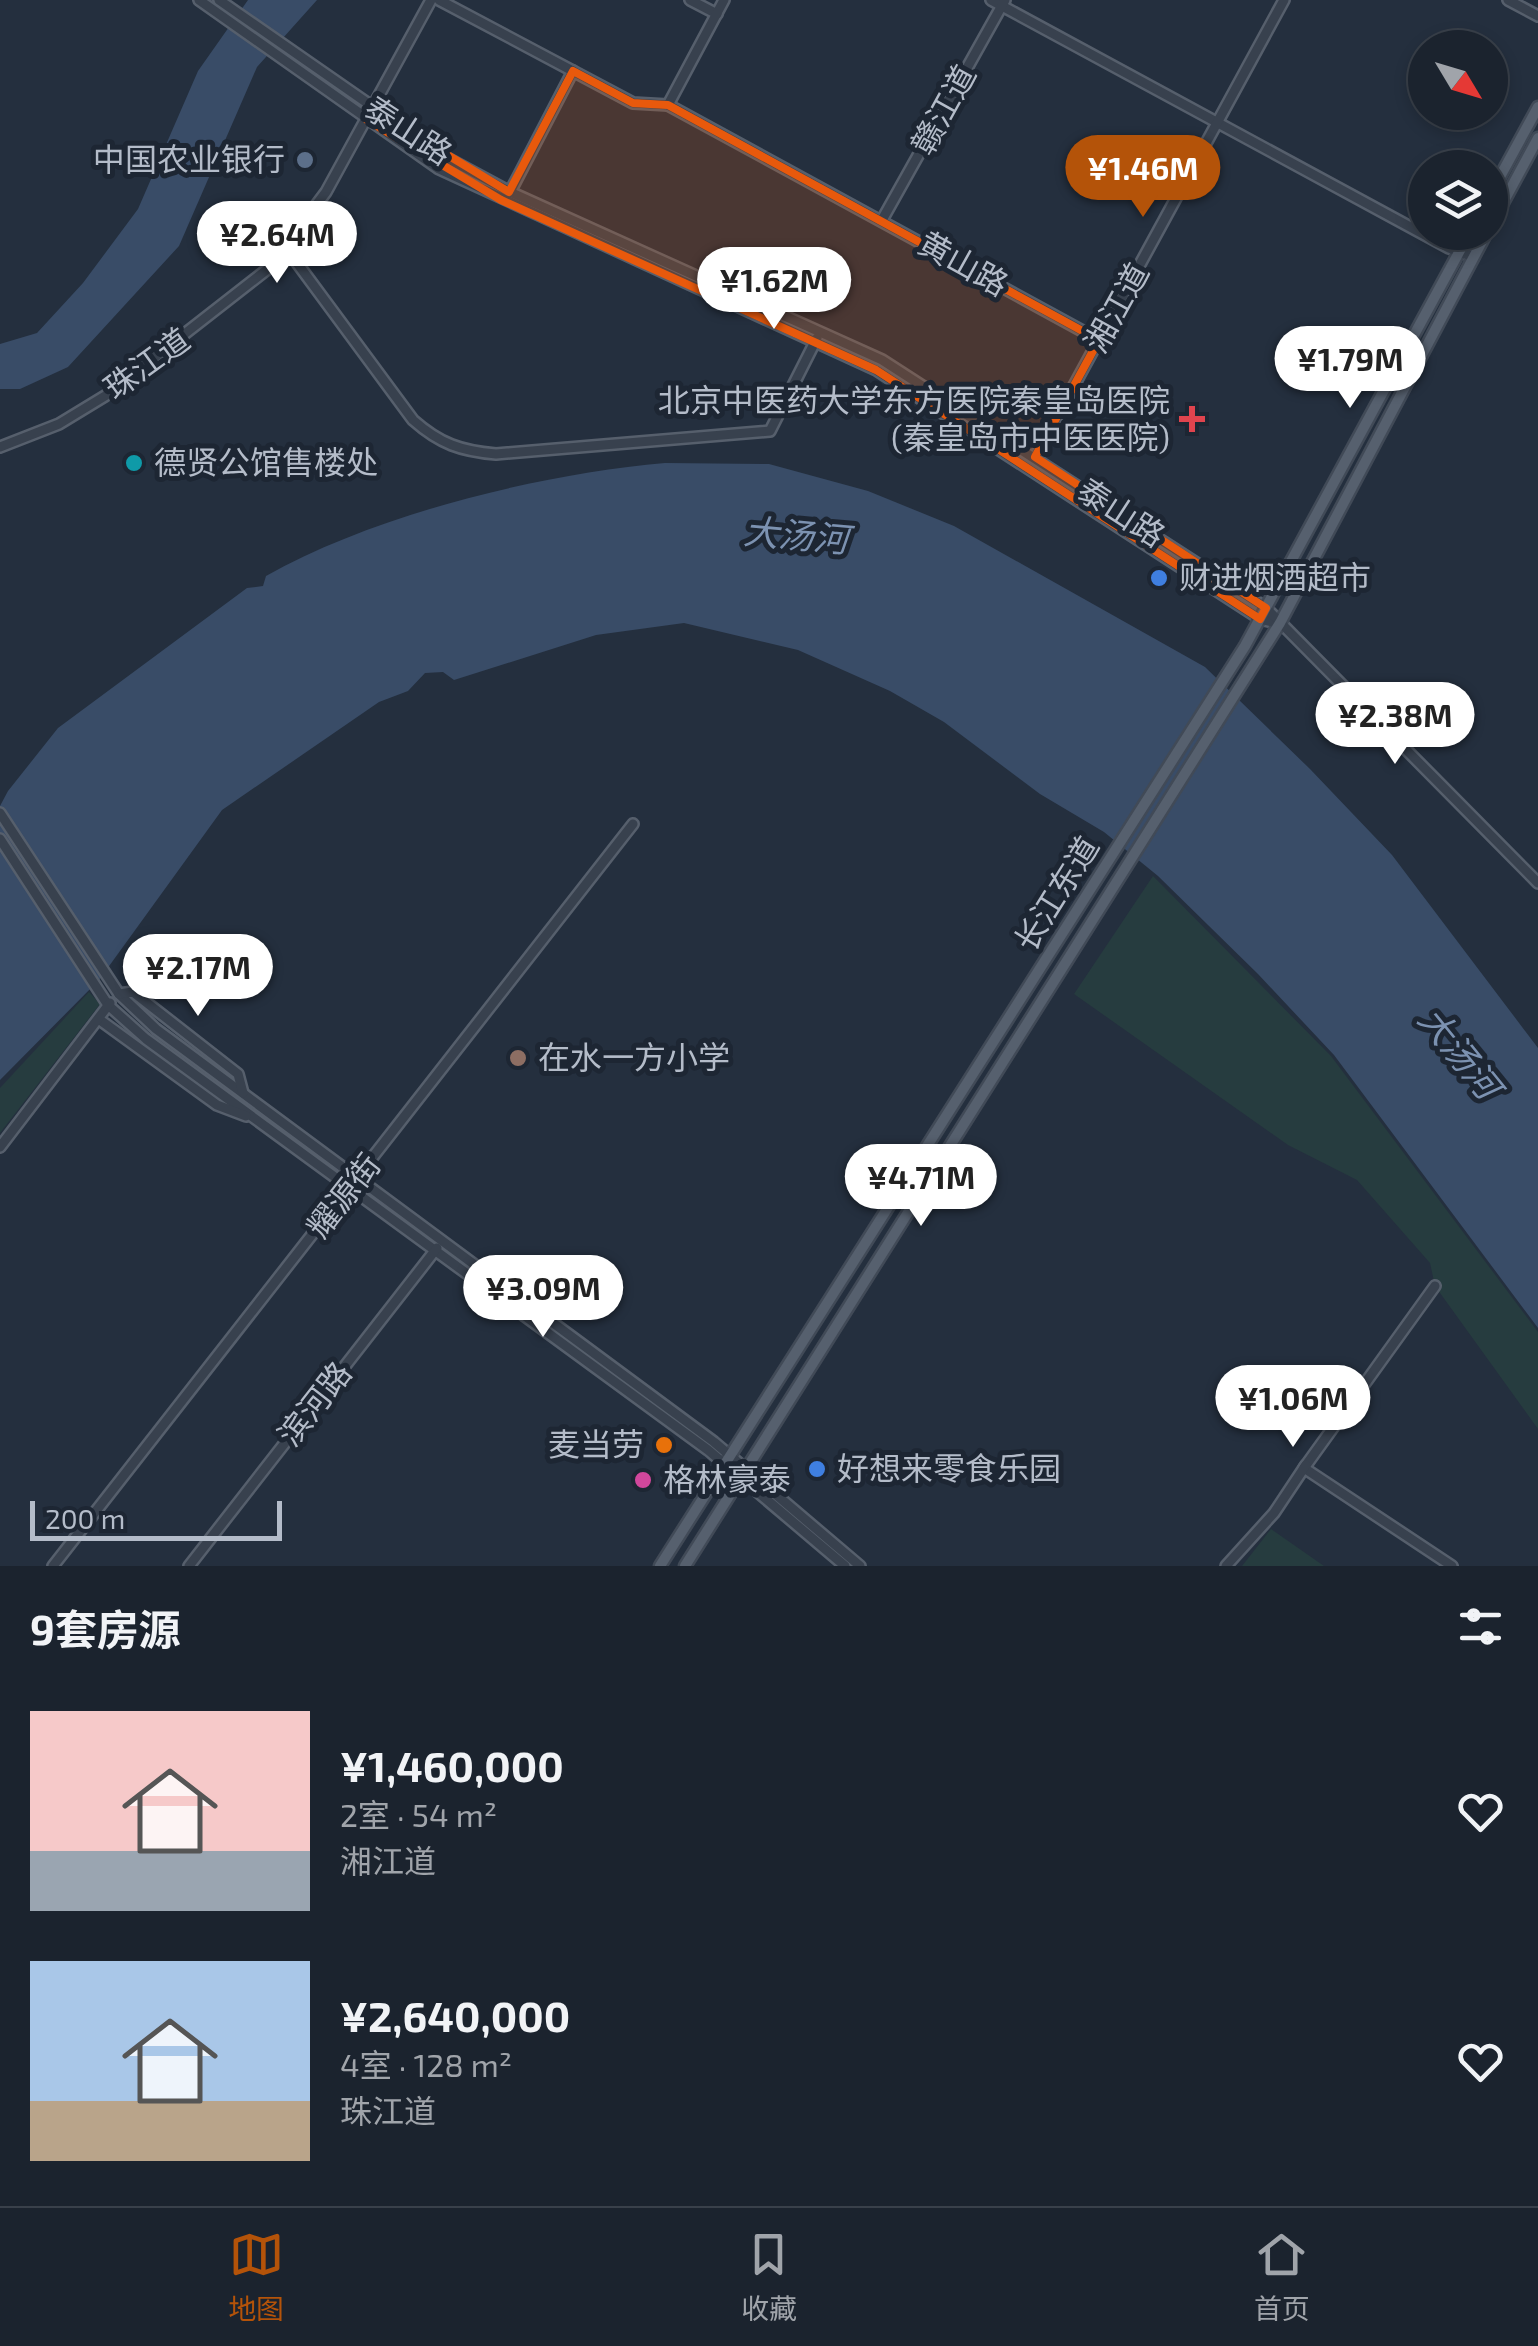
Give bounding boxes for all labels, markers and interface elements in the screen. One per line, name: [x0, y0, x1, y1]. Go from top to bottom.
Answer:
north arrow: [1408, 30, 1508, 130]
map controls: [1408, 30, 1508, 250]
street label: 赣江道: [902, 58, 982, 160]
street label: 泰山路: [358, 87, 460, 171]
pin: ¥1.46M: [1062, 135, 1224, 220]
place label: 中国农业银行: [93, 139, 285, 177]
text: ¥1.46M: [1087, 148, 1199, 186]
marker: 中国农业银行: [294, 149, 316, 171]
button: layers: [1408, 150, 1508, 250]
pin: ¥2.64M: [196, 201, 358, 286]
text: ¥2.64M: [219, 214, 335, 252]
street label: 黄山路: [913, 222, 1015, 302]
pin: ¥1.62M: [693, 247, 855, 332]
street label: 湘江道: [1075, 256, 1155, 358]
text: ¥1.62M: [719, 260, 829, 298]
street label: 珠江道: [96, 319, 196, 406]
pin: ¥1.79M: [1269, 326, 1431, 411]
text: ¥1.79M: [1297, 339, 1403, 377]
place label: 北京中医药大学东方医院秦皇岛医院 (秦皇岛市中医医院): [658, 380, 1170, 455]
marker: 北京中医药大学东方医院秦皇岛医院 (秦皇岛市中医医院): [1179, 406, 1205, 432]
place label: 德贤公馆售楼处: [154, 442, 378, 480]
marker: 德贤公馆售楼处: [123, 452, 145, 474]
street label: 泰山路: [1071, 469, 1173, 553]
water label: 大汤河: [742, 509, 856, 560]
place label: 财进烟酒超市: [1179, 557, 1371, 595]
marker: 财进烟酒超市: [1148, 567, 1170, 589]
pin: ¥2.38M: [1314, 682, 1476, 767]
text: ¥2.38M: [1337, 695, 1453, 733]
street label: 长江东道: [1005, 829, 1105, 957]
pin: ¥2.17M: [117, 934, 279, 1019]
text: ¥2.17M: [145, 947, 251, 985]
water label: 大汤河: [1411, 998, 1514, 1110]
place label: 在水一方小学: [538, 1037, 730, 1075]
marker: 在水一方小学: [507, 1047, 529, 1069]
pin: ¥4.71M: [840, 1144, 1002, 1229]
street label: 耀源街: [298, 1145, 387, 1244]
text: ¥4.71M: [867, 1157, 975, 1195]
pin: ¥3.09M: [462, 1255, 624, 1340]
text: ¥3.09M: [485, 1268, 601, 1306]
street label: 滨河路: [269, 1353, 358, 1452]
pin: ¥1.06M: [1212, 1365, 1374, 1450]
text: ¥1.06M: [1237, 1378, 1349, 1416]
place label: 麦当劳: [548, 1424, 644, 1462]
marker: 麦当劳: [653, 1434, 675, 1456]
place label: 好想来零食乐园: [837, 1448, 1061, 1486]
marker: 好想来零食乐园: [806, 1458, 828, 1480]
place label: 格林豪泰: [663, 1459, 791, 1497]
marker: 格林豪泰: [632, 1469, 654, 1491]
scale bar: [30, 1496, 282, 1540]
text: 200 m: [45, 1501, 125, 1535]
icon: filters: [1453, 1599, 1508, 1654]
text: 9套房源: [30, 1603, 181, 1653]
text: ¥1,460,000: [340, 1740, 564, 1790]
icon: home: [110, 1751, 230, 1871]
icon: heart: [1453, 1784, 1508, 1839]
text: 2室 · 54 m²: [340, 1795, 497, 1833]
text: 湘江道: [340, 1841, 436, 1879]
text: ¥2,640,000: [340, 1990, 570, 2040]
icon: home: [110, 2001, 230, 2121]
icon: heart: [1453, 2034, 1508, 2089]
text: 4室 · 128 m²: [340, 2045, 512, 2083]
text: 珠江道: [340, 2091, 436, 2129]
tab: 地图: [228, 2227, 284, 2327]
tab: 收藏: [741, 2227, 797, 2327]
tab: 首页: [1254, 2227, 1310, 2327]

